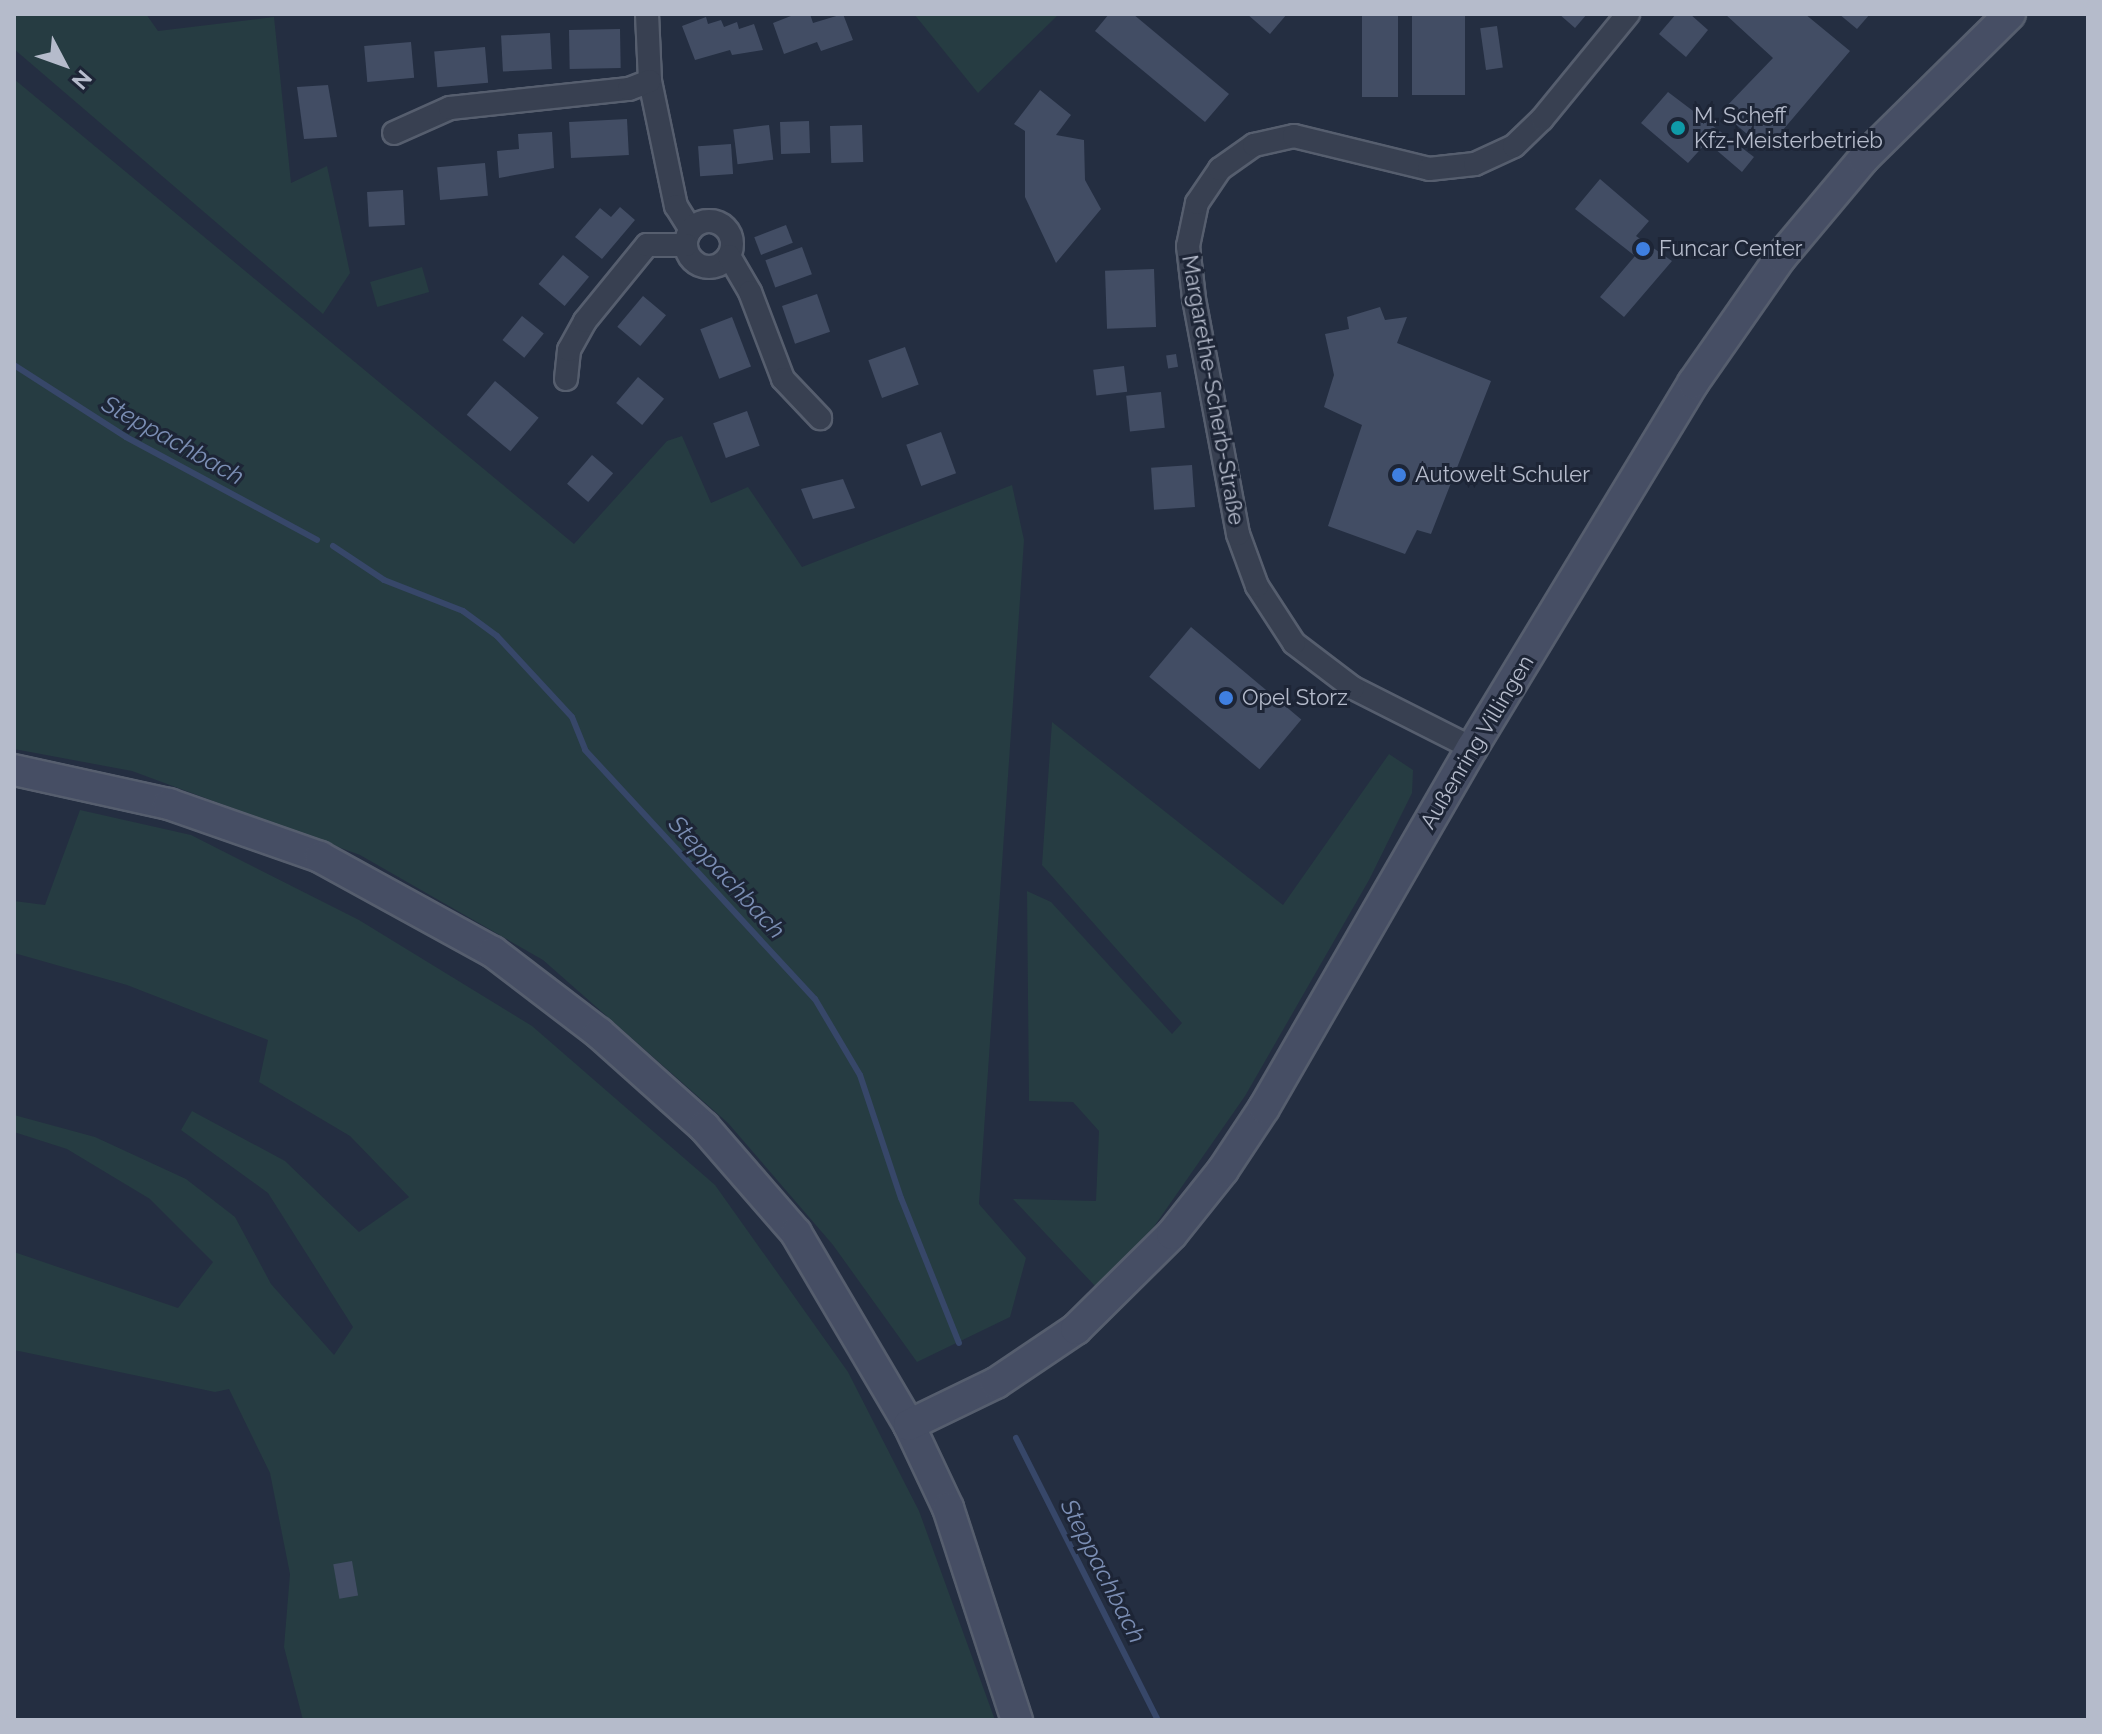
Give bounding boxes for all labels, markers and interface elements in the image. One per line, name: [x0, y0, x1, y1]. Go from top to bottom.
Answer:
north arrow: [24, 24, 104, 104]
text: N: [67, 65, 97, 95]
place label: M. Scheff Kfz-Meisterbetrieb: [1694, 102, 1883, 154]
marker: M. Scheff Kfz-Meisterbetrieb: [1669, 119, 1687, 137]
place label: Funcar Center: [1659, 236, 1803, 262]
marker: Funcar Center: [1634, 240, 1652, 258]
street label: Margarethe-Scherb-Straße: [1176, 253, 1250, 527]
water label: Steppachbach: [97, 389, 249, 491]
place label: Autowelt Schuler: [1415, 462, 1590, 488]
marker: Autowelt Schuler: [1390, 466, 1408, 484]
street label: Außenring Villingen: [1415, 650, 1539, 834]
place label: Opel Storz: [1242, 685, 1348, 711]
marker: Opel Storz: [1217, 689, 1235, 707]
water label: Steppachbach: [663, 810, 791, 944]
water label: Steppachbach: [1054, 1494, 1152, 1648]

